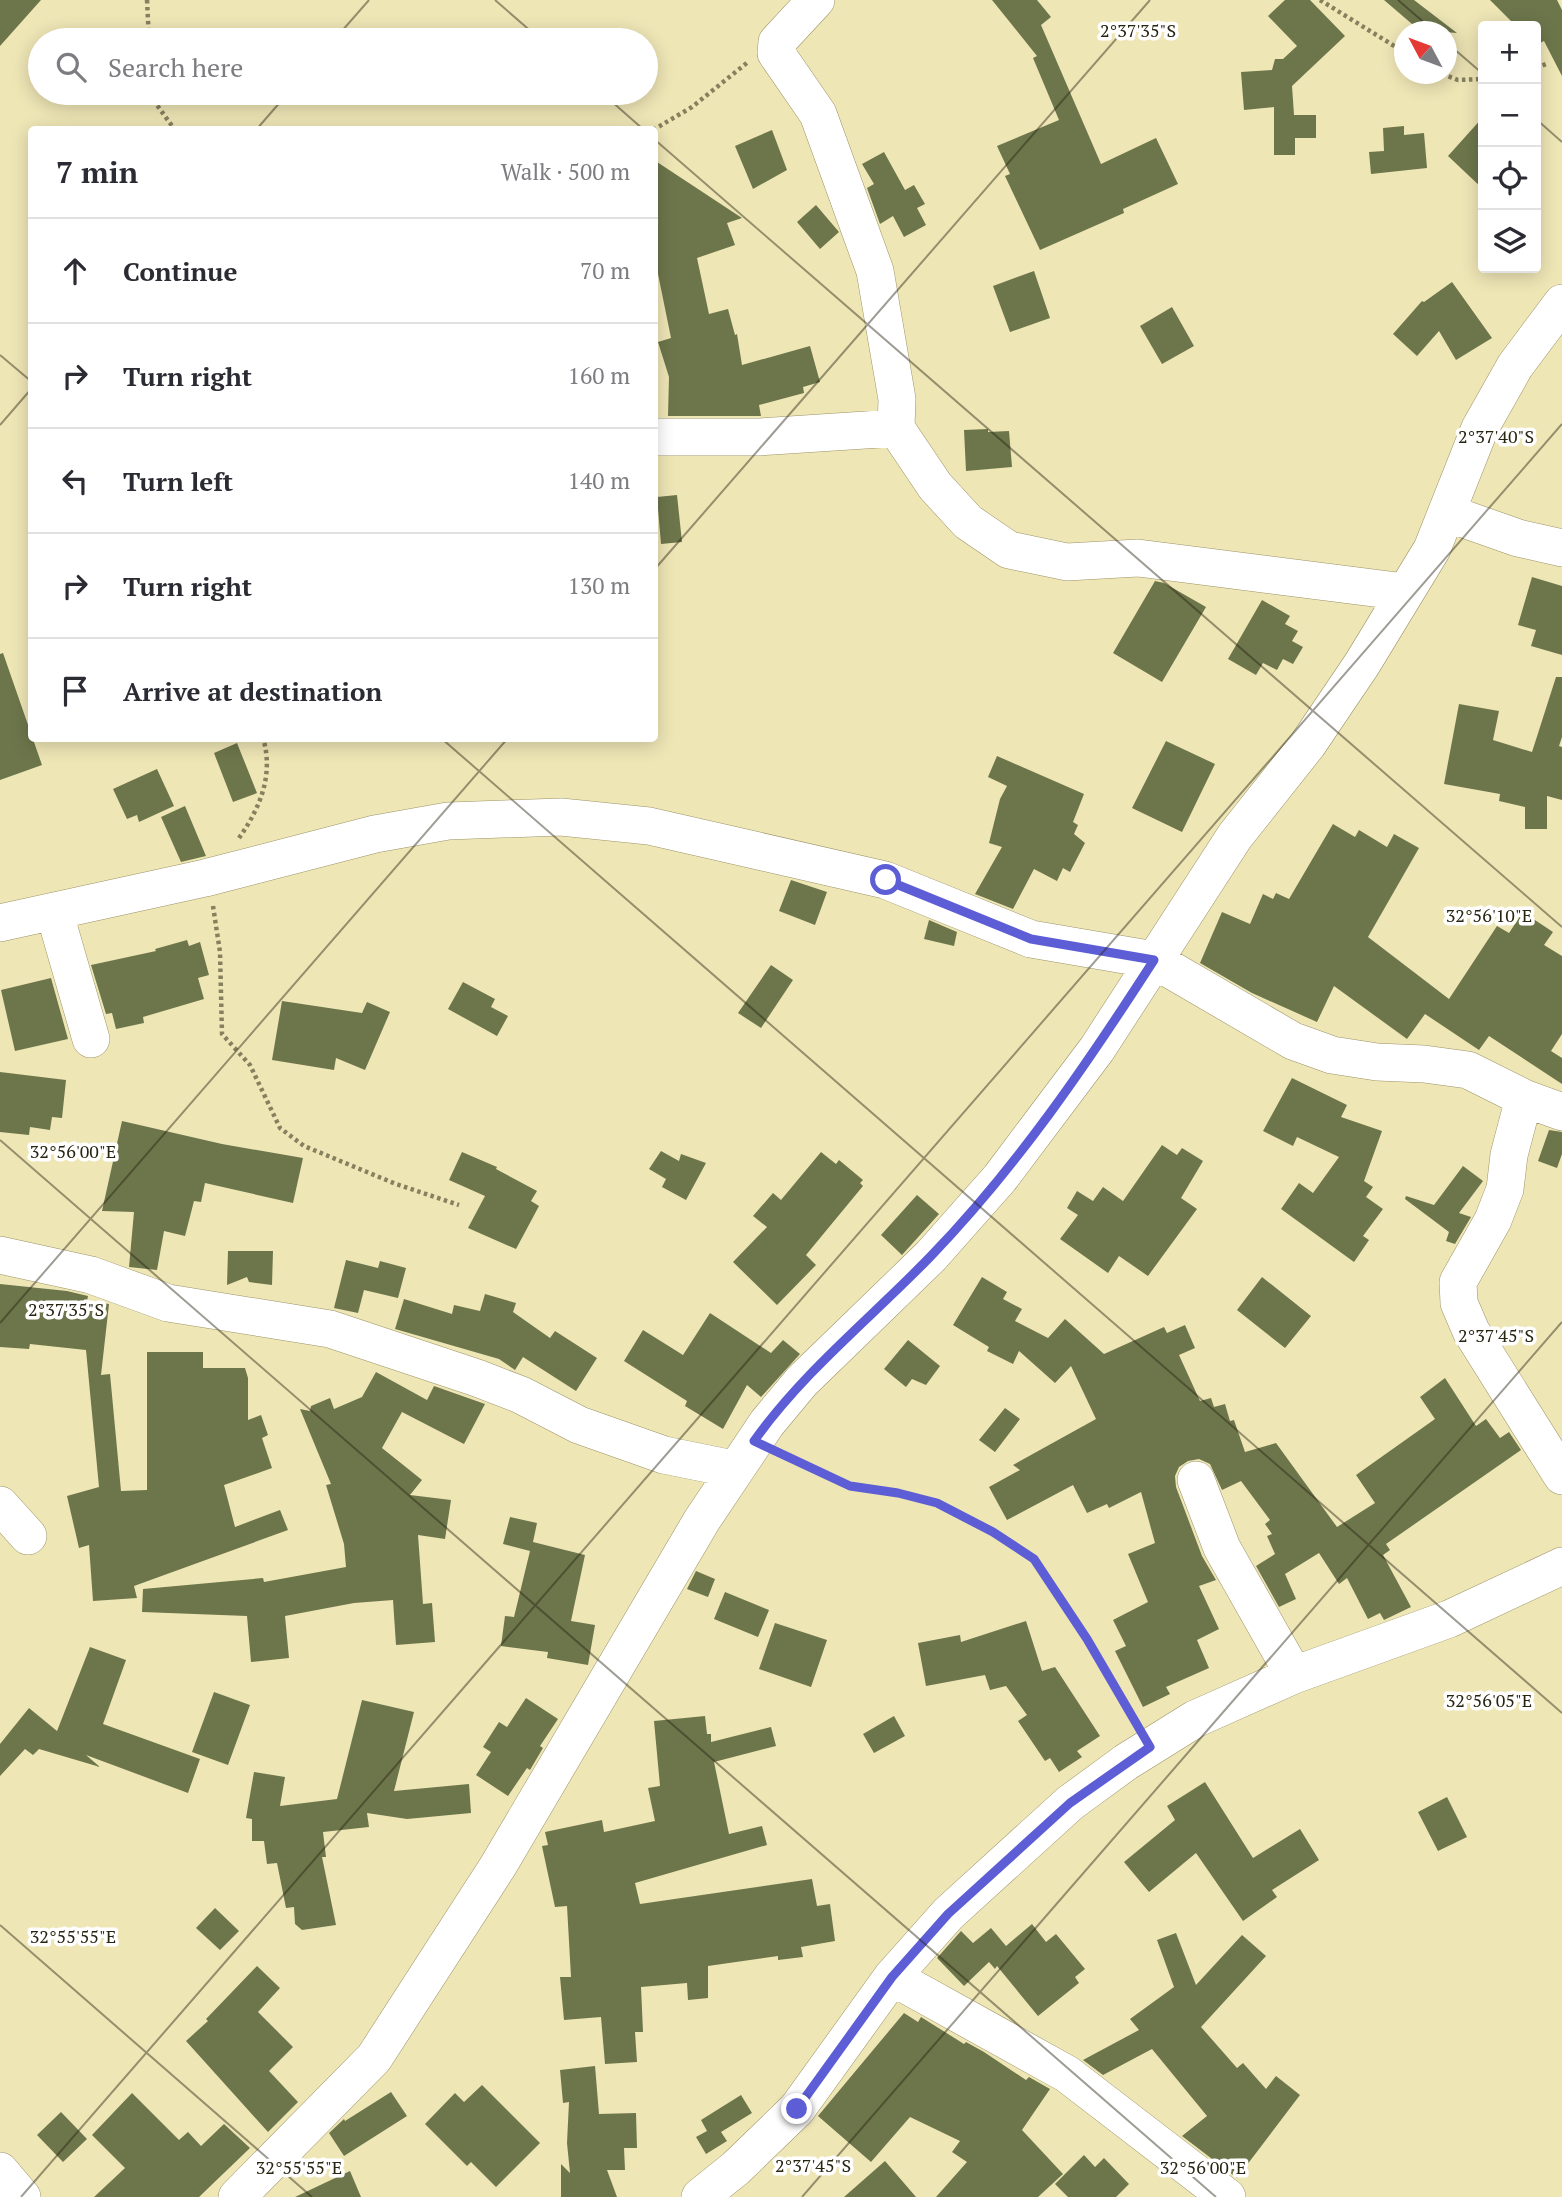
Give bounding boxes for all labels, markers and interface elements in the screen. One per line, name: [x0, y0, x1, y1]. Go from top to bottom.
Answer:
text: 2°37'35"S: [1100, 18, 1176, 42]
north arrow: [1394, 21, 1457, 84]
map controls: [1478, 21, 1541, 273]
button: +: [1478, 21, 1541, 84]
search box: [28, 28, 658, 105]
icon: search: [52, 48, 90, 86]
text: Search here: [108, 50, 243, 84]
button: −: [1478, 84, 1541, 147]
button: locate: [1478, 147, 1541, 210]
text: 7 min: [56, 152, 138, 192]
text: Walk · 500 m: [501, 156, 630, 187]
button: layers: [1478, 210, 1541, 273]
icon: ahead: [56, 252, 94, 290]
text: Continue: [123, 254, 237, 288]
text: 70 m: [580, 255, 630, 286]
icon: right: [56, 357, 94, 395]
text: Turn right: [123, 359, 252, 393]
text: 160 m: [568, 360, 630, 391]
text: 2°37'40"S: [1458, 424, 1534, 448]
icon: left: [56, 462, 94, 500]
text: Turn left: [123, 464, 233, 498]
text: 140 m: [568, 465, 630, 496]
icon: right: [56, 567, 94, 605]
text: Turn right: [123, 569, 252, 603]
text: 130 m: [568, 570, 630, 601]
icon: arrive: [56, 672, 94, 710]
text: Arrive at destination: [123, 674, 382, 708]
route start: [870, 864, 901, 895]
text: 32°56'10"E: [1446, 903, 1532, 927]
text: 32°56'00"E: [30, 1139, 116, 1163]
text: 2°37'35"S: [28, 1297, 104, 1321]
text: 2°37'45"S: [1458, 1323, 1534, 1347]
text: 32°56'05"E: [1446, 1688, 1532, 1712]
text: 32°55'55"E: [30, 1924, 116, 1948]
route end: [781, 2093, 812, 2124]
text: 2°37'45"S: [775, 2153, 851, 2177]
text: 32°55'55"E: [256, 2155, 342, 2179]
text: 32°56'00"E: [1160, 2155, 1246, 2179]

